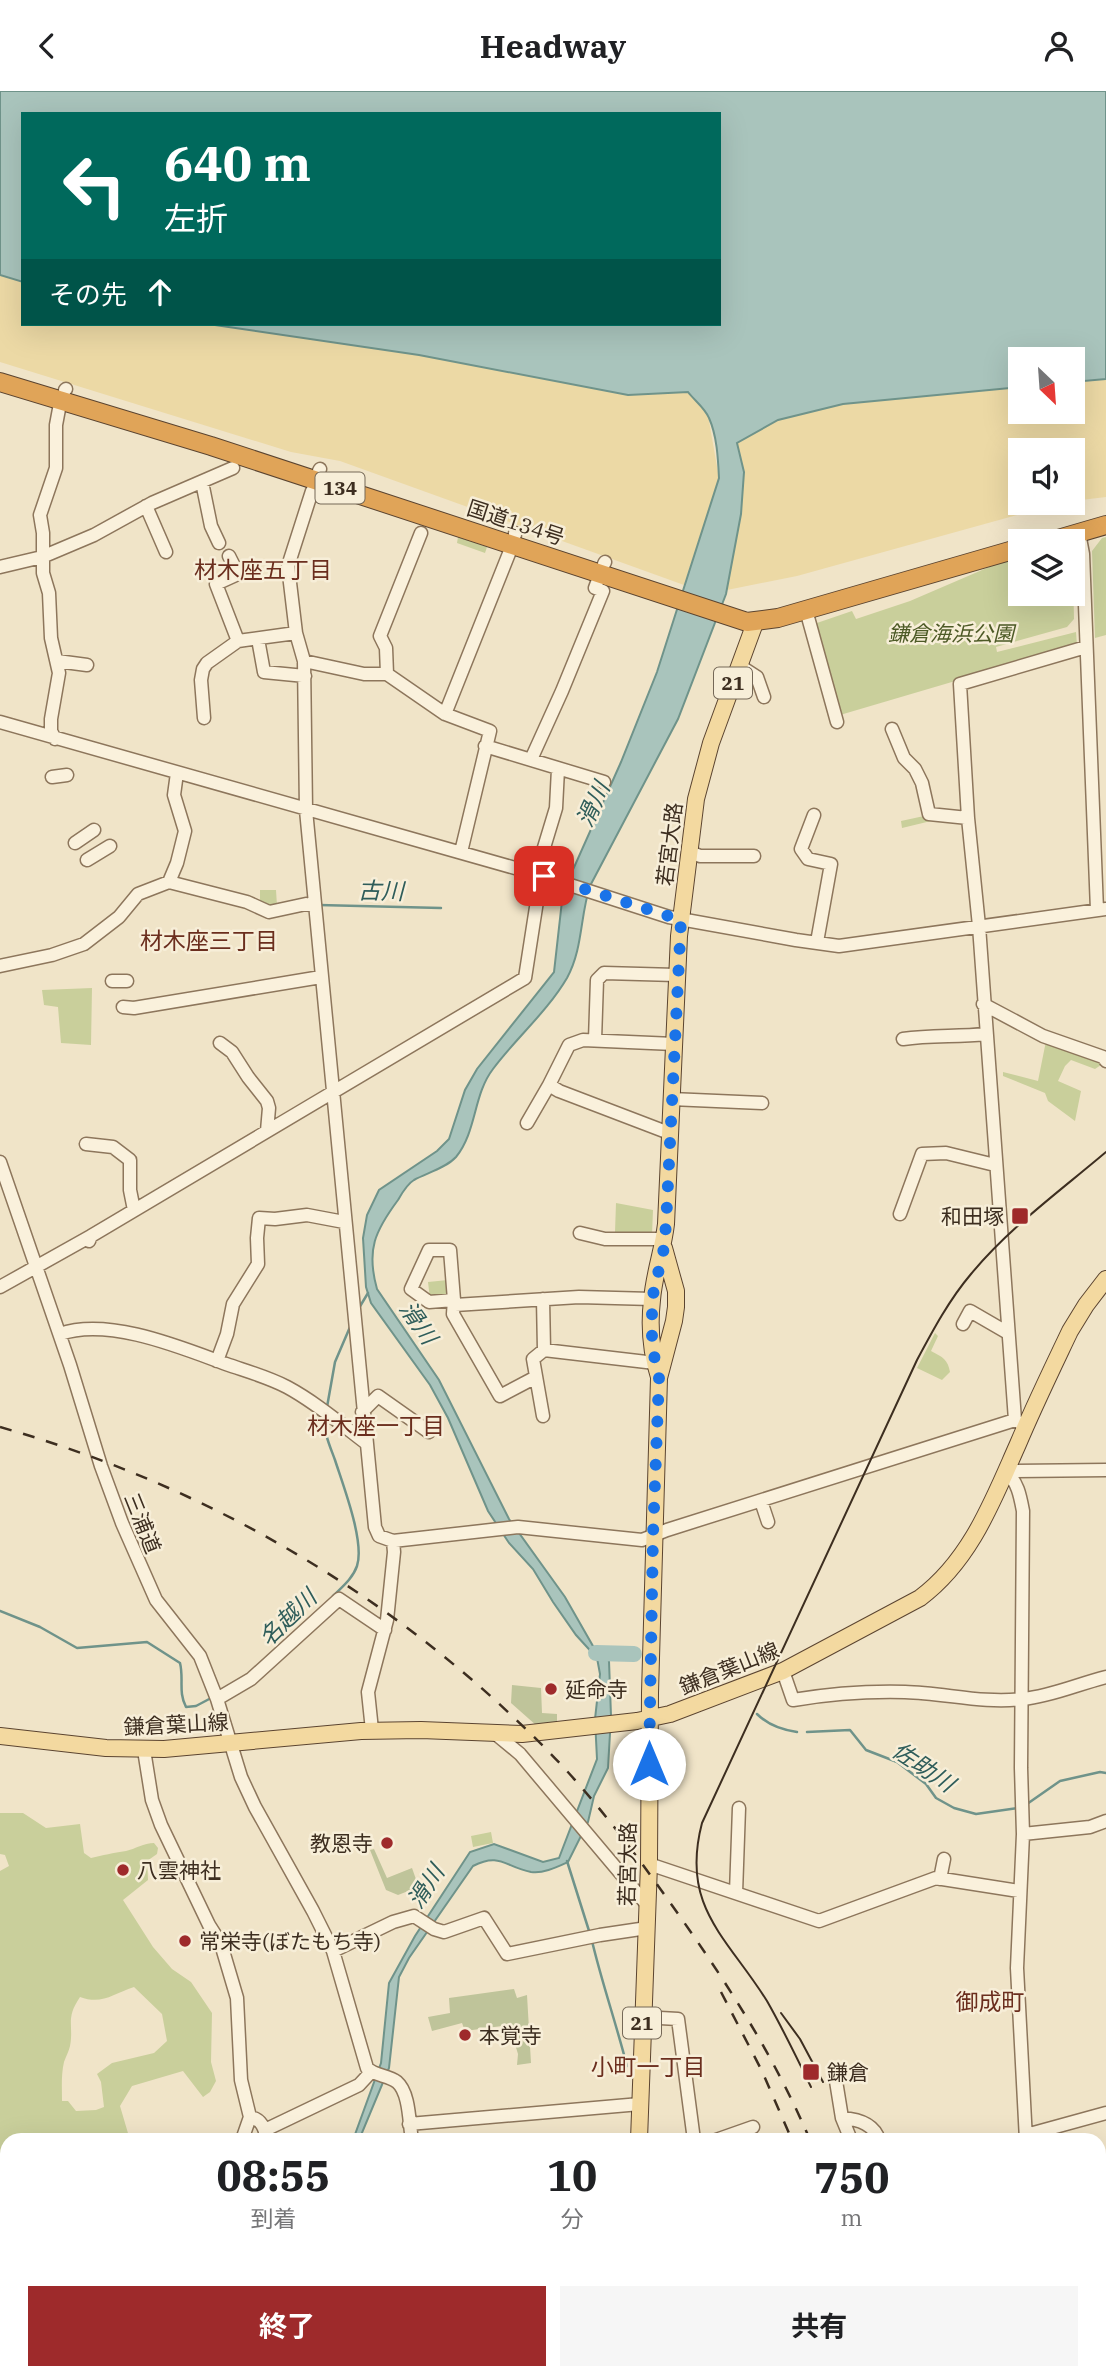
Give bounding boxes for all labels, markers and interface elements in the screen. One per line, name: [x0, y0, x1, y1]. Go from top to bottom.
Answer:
text: Headway: [480, 25, 626, 67]
icon: back: [28, 27, 66, 65]
icon: person: [1040, 27, 1078, 65]
text: 640 m: [164, 131, 311, 194]
icon: left: [49, 140, 140, 231]
text: 左折: [164, 197, 228, 239]
icon: ahead: [141, 273, 179, 311]
text: その先: [49, 277, 127, 311]
north arrow: [1008, 347, 1085, 423]
map controls: [1008, 347, 1085, 606]
button: sound: [1008, 438, 1085, 515]
road number: 134: [316, 473, 364, 503]
street label: 国道134号: [464, 493, 568, 551]
button: layers: [1008, 529, 1085, 606]
district label: 材木座五丁目: [194, 554, 332, 584]
park label: 鎌倉海浜公園: [888, 619, 1017, 647]
road number: 21: [714, 667, 752, 699]
water label: 滑川: [569, 774, 617, 831]
street label: 若宮大路: [650, 801, 688, 887]
pin: [514, 846, 574, 906]
icon: arrive: [525, 857, 563, 895]
water label: 古川: [358, 875, 407, 905]
district label: 材木座三丁目: [140, 925, 278, 955]
place label: 和田塚: [941, 1202, 1004, 1230]
marker: 和田塚: [1010, 1206, 1030, 1226]
water label: 滑川: [394, 1295, 446, 1352]
district label: 材木座一丁目: [307, 1410, 445, 1440]
street label: 三浦道: [118, 1489, 168, 1557]
water label: 名越川: [252, 1580, 324, 1652]
street label: 鎌倉葉山線: [675, 1635, 783, 1701]
place label: 延命寺: [565, 1675, 628, 1703]
marker: 延命寺: [543, 1681, 559, 1697]
street label: 鎌倉葉山線: [123, 1707, 229, 1741]
position arrow: [612, 1727, 686, 1801]
water label: 佐助川: [887, 1734, 963, 1799]
street label: 若宮大路: [612, 1822, 642, 1906]
place label: 教恩寺: [310, 1829, 373, 1857]
marker: 教恩寺: [379, 1835, 395, 1851]
place label: 八雲神社: [137, 1856, 221, 1884]
water label: 滑川: [400, 1856, 452, 1913]
marker: 八雲神社: [115, 1862, 131, 1878]
place label: 常栄寺(ぼたもち寺): [199, 1927, 381, 1955]
marker: 常栄寺(ぼたもち寺): [177, 1933, 193, 1949]
district label: 御成町: [956, 1986, 1025, 2016]
road number: 21: [623, 2007, 661, 2039]
place label: 本覚寺: [479, 2021, 542, 2049]
marker: 本覚寺: [457, 2027, 473, 2043]
district label: 小町一丁目: [591, 2051, 706, 2081]
place label: 鎌倉: [827, 2058, 869, 2086]
marker: 鎌倉: [801, 2062, 821, 2082]
text: 08:55: [217, 2148, 330, 2203]
text: 10: [547, 2148, 597, 2203]
text: 750: [814, 2150, 889, 2205]
text: m: [841, 2202, 863, 2232]
text: 到着: [250, 2203, 296, 2233]
text: 分: [560, 2203, 583, 2233]
button: 終了: [28, 2286, 546, 2366]
button: 共有: [560, 2286, 1078, 2366]

